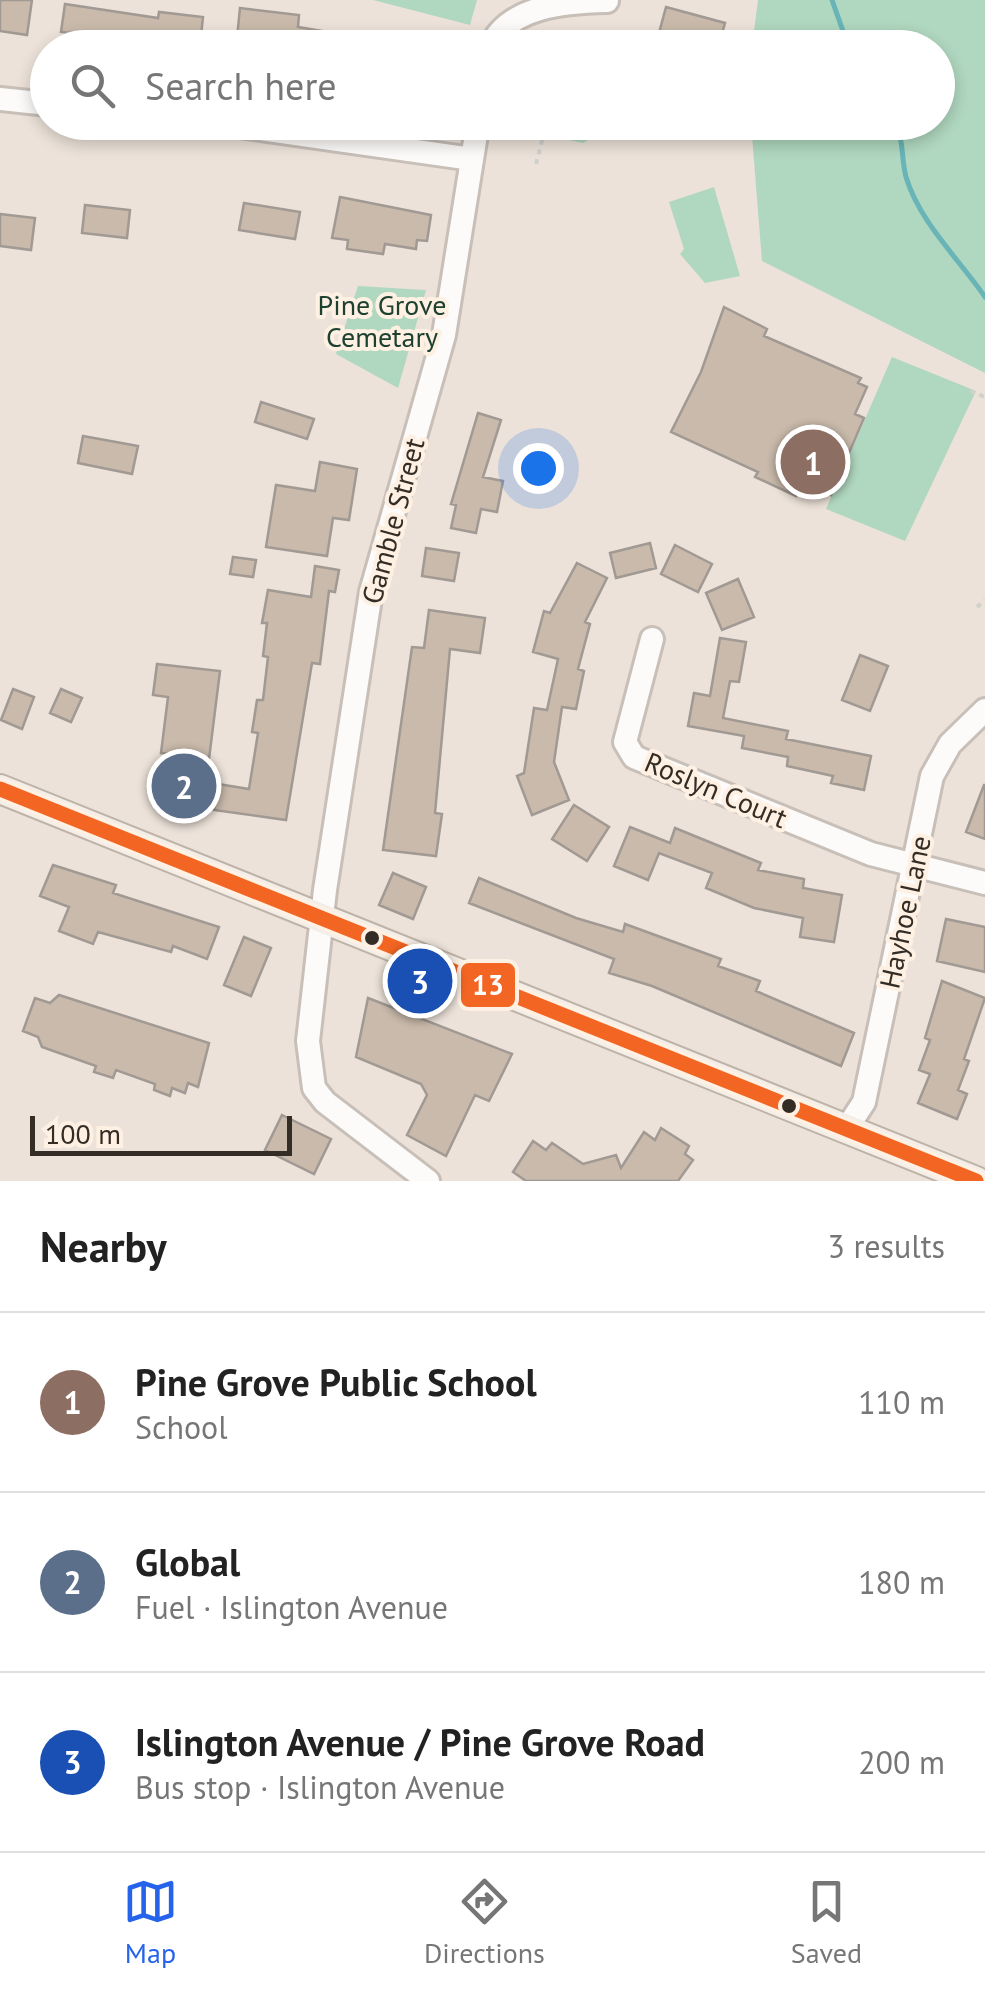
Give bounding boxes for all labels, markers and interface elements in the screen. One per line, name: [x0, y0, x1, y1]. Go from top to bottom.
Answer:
search box: [30, 30, 955, 140]
icon: search: [65, 58, 120, 113]
text: Search here: [145, 61, 337, 110]
park label: Pine Grove Cemetary: [318, 286, 446, 355]
pin: 1: [780, 424, 846, 500]
street label: Gamble Street: [353, 433, 433, 608]
your location: [513, 443, 564, 494]
street label: Roslyn Court: [639, 743, 793, 836]
pin: 2: [152, 748, 216, 824]
street label: Hayhoe Lane: [870, 832, 939, 992]
unlabelled marker: [362, 928, 382, 948]
pin: 3: [388, 944, 452, 1018]
line badge: 13: [459, 961, 517, 1009]
text: 13: [472, 966, 504, 1003]
unlabelled marker: [779, 1096, 799, 1116]
scale bar: [30, 1111, 292, 1156]
text: 100 m: [45, 1115, 121, 1152]
text: Nearby: [40, 1219, 167, 1274]
text: 3 results: [827, 1225, 945, 1267]
text: Pine Grove Public School: [135, 1357, 537, 1406]
text: 1: [63, 1381, 82, 1423]
text: 110 m: [858, 1381, 945, 1423]
text: School: [135, 1406, 228, 1448]
text: Global: [135, 1537, 240, 1586]
text: 2: [63, 1561, 82, 1603]
text: 180 m: [858, 1561, 945, 1603]
text: Fuel · Islington Avenue: [135, 1586, 448, 1628]
text: Islington Avenue / Pine Grove Road: [135, 1717, 705, 1766]
text: 3: [63, 1741, 82, 1783]
text: 200 m: [858, 1741, 945, 1783]
text: Bus stop · Islington Avenue: [135, 1766, 505, 1808]
tab: Map: [123, 1874, 178, 1971]
tab: Directions: [424, 1874, 545, 1971]
tab: Saved: [791, 1874, 862, 1971]

